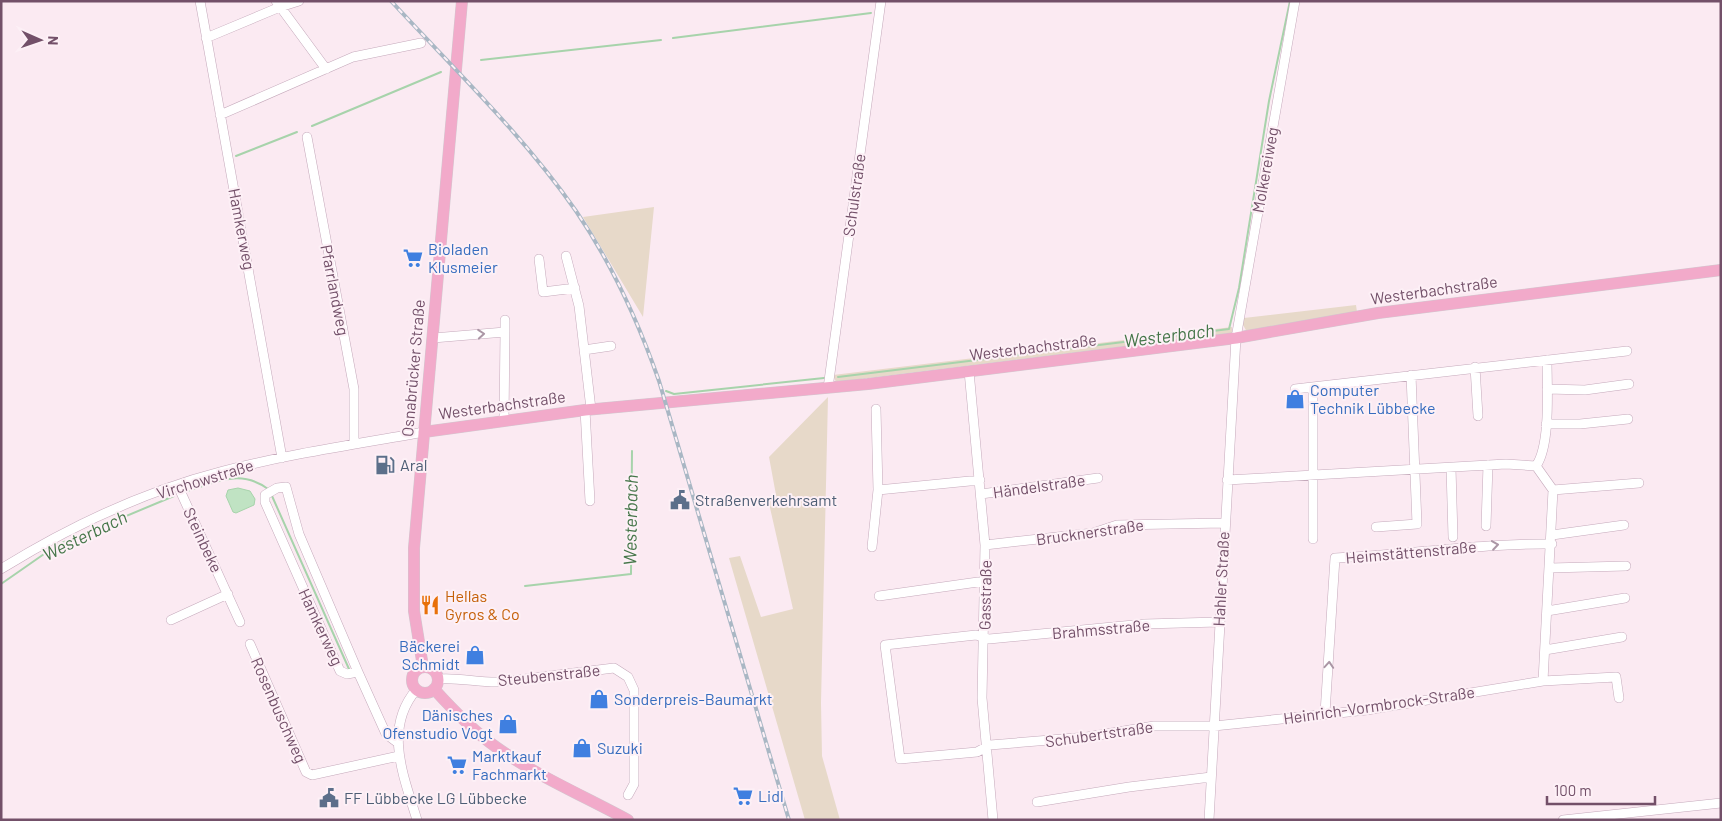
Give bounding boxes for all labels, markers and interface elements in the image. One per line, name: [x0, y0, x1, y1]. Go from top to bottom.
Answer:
north arrow: [15, 15, 65, 65]
text: N: [45, 36, 62, 45]
street label: Molkereiweg: [1248, 126, 1281, 214]
street label: Schulstraße: [838, 152, 869, 238]
street label: Hamkerweg: [225, 186, 260, 271]
place label: Bioladen Klusmeier: [428, 239, 498, 276]
street label: Pfarrlandweg: [317, 243, 354, 337]
supermarket icon: Bioladen Klusmeier: [402, 247, 424, 269]
street label: Westerbachstraße: [1369, 271, 1499, 308]
street label: Osnabrücker Straße: [397, 298, 428, 437]
water label: Westerbach: [1122, 319, 1216, 351]
one-way arrow: [477, 329, 485, 340]
street label: Westerbachstraße: [968, 329, 1098, 364]
place label: Computer Technik Lübbecke: [1310, 380, 1436, 417]
street label: Westerbachstraße: [437, 386, 567, 423]
shop icon: Computer Technik Lübbecke: [1284, 388, 1306, 410]
fuel station icon: Aral: [374, 454, 396, 476]
street label: Virchowstraße: [154, 455, 256, 502]
place label: Aral: [400, 455, 427, 474]
street label: Händelstraße: [992, 470, 1086, 501]
water label: Westerbach: [618, 474, 642, 566]
public building icon: Straßenverkehrsamt: [669, 489, 691, 511]
place label: Straßenverkehrsamt: [695, 490, 837, 509]
street label: Steinbeke: [180, 504, 227, 575]
water label: Westerbach: [39, 505, 130, 565]
street label: Brucknerstraße: [1035, 515, 1145, 548]
street label: Hahler Straße: [1209, 531, 1232, 627]
street label: Heimstättenstraße: [1345, 536, 1477, 567]
one-way arrow: [1491, 540, 1499, 550]
street label: Gasstraße: [974, 560, 995, 630]
street label: Hamkerweg: [295, 585, 348, 668]
place label: Hellas Gyros & Co: [445, 586, 520, 623]
restaurant icon: Hellas Gyros & Co: [419, 594, 441, 616]
street label: Brahmsstraße: [1051, 615, 1151, 642]
place label: Bäckerei Schmidt: [399, 636, 460, 673]
shop icon: Bäckerei Schmidt: [464, 644, 486, 666]
street label: Rosenbuschweg: [248, 654, 311, 765]
street label: Steubenstraße: [497, 660, 601, 689]
one-way arrow: [1323, 661, 1334, 669]
street label: Heinrich-Vormbrock-Straße: [1282, 682, 1476, 727]
shop icon: Sonderpreis-Baumarkt: [588, 688, 610, 710]
place label: Sonderpreis-Baumarkt: [614, 689, 773, 708]
place label: Dänisches Ofenstudio Vogt: [382, 705, 493, 742]
shop icon: Dänisches Ofenstudio Vogt: [497, 713, 519, 735]
street label: Schubertstraße: [1044, 717, 1154, 750]
shop icon: Suzuki: [571, 737, 593, 759]
place label: Suzuki: [597, 738, 643, 757]
place label: Marktkauf Fachmarkt: [472, 746, 547, 783]
supermarket icon: Marktkauf Fachmarkt: [446, 754, 468, 776]
scale bar: [1547, 774, 1654, 806]
text: 100 m: [1554, 781, 1592, 799]
supermarket icon: Lidl: [732, 785, 754, 807]
place label: Lidl: [758, 786, 784, 805]
public building icon: FF Lübbecke LG Lübbecke: [318, 787, 340, 809]
place label: FF Lübbecke LG Lübbecke: [344, 788, 527, 807]

